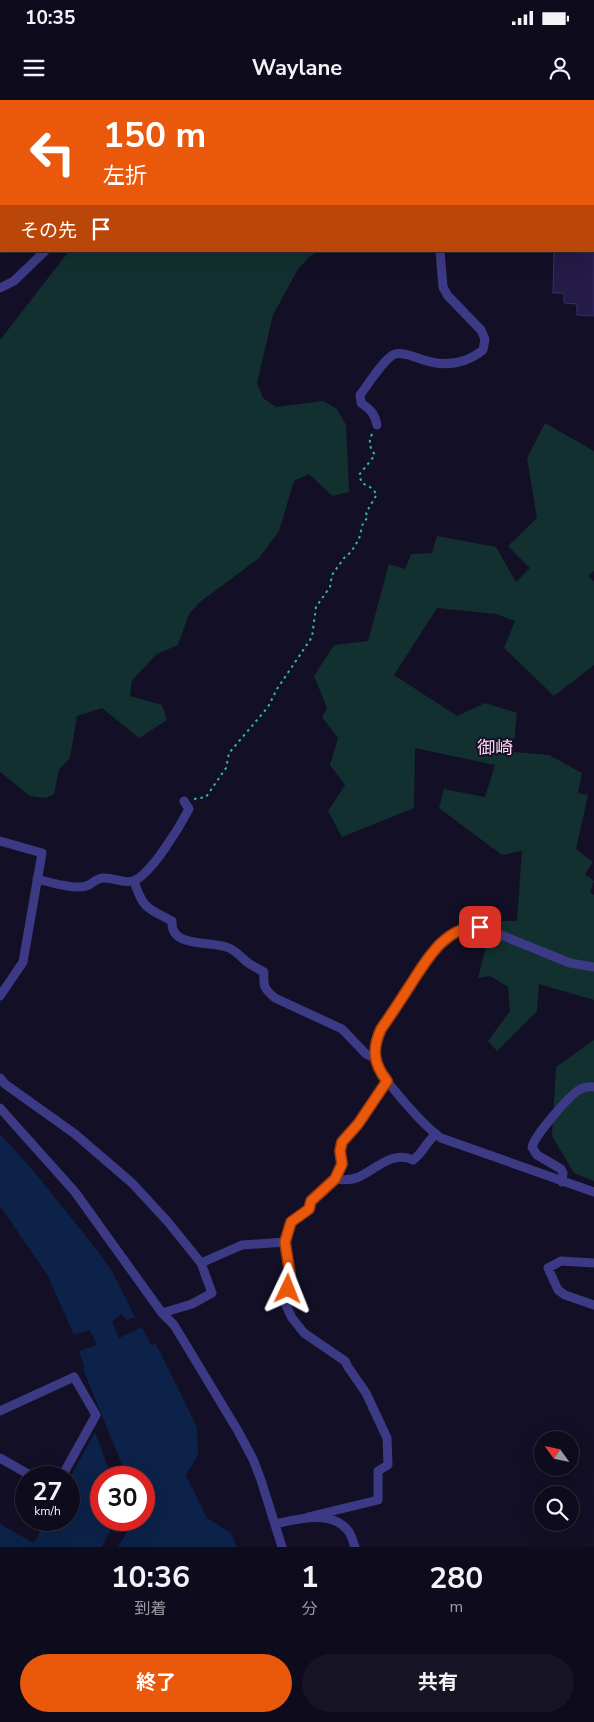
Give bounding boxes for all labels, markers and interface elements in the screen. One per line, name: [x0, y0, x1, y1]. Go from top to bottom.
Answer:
text: 10:35: [25, 5, 75, 31]
text: Waylane: [252, 53, 342, 83]
icon: menu: [20, 54, 48, 82]
icon: person: [546, 54, 574, 82]
text: 150 m: [103, 112, 206, 159]
icon: left: [20, 120, 85, 185]
text: 左折: [103, 161, 147, 191]
icon: arrive: [87, 215, 115, 243]
text: その先: [20, 218, 77, 244]
district label: 御崎: [477, 736, 513, 760]
pin: [459, 906, 501, 948]
icon: arrive: [466, 913, 494, 941]
position arrow: [261, 1262, 313, 1314]
north arrow: [534, 1431, 579, 1476]
map controls: [534, 1431, 579, 1531]
speed limit sign: 30: [90, 1466, 155, 1531]
text: 27: [32, 1475, 63, 1509]
button: search: [534, 1486, 579, 1531]
text: km/h: [34, 1503, 61, 1519]
text: 10:36: [111, 1557, 190, 1598]
text: 1: [301, 1557, 319, 1598]
text: 280: [429, 1558, 483, 1599]
text: m: [449, 1596, 463, 1618]
text: 到着: [134, 1598, 166, 1620]
text: 分: [302, 1598, 318, 1620]
button: 終了: [20, 1654, 292, 1712]
button: 共有: [302, 1654, 574, 1712]

